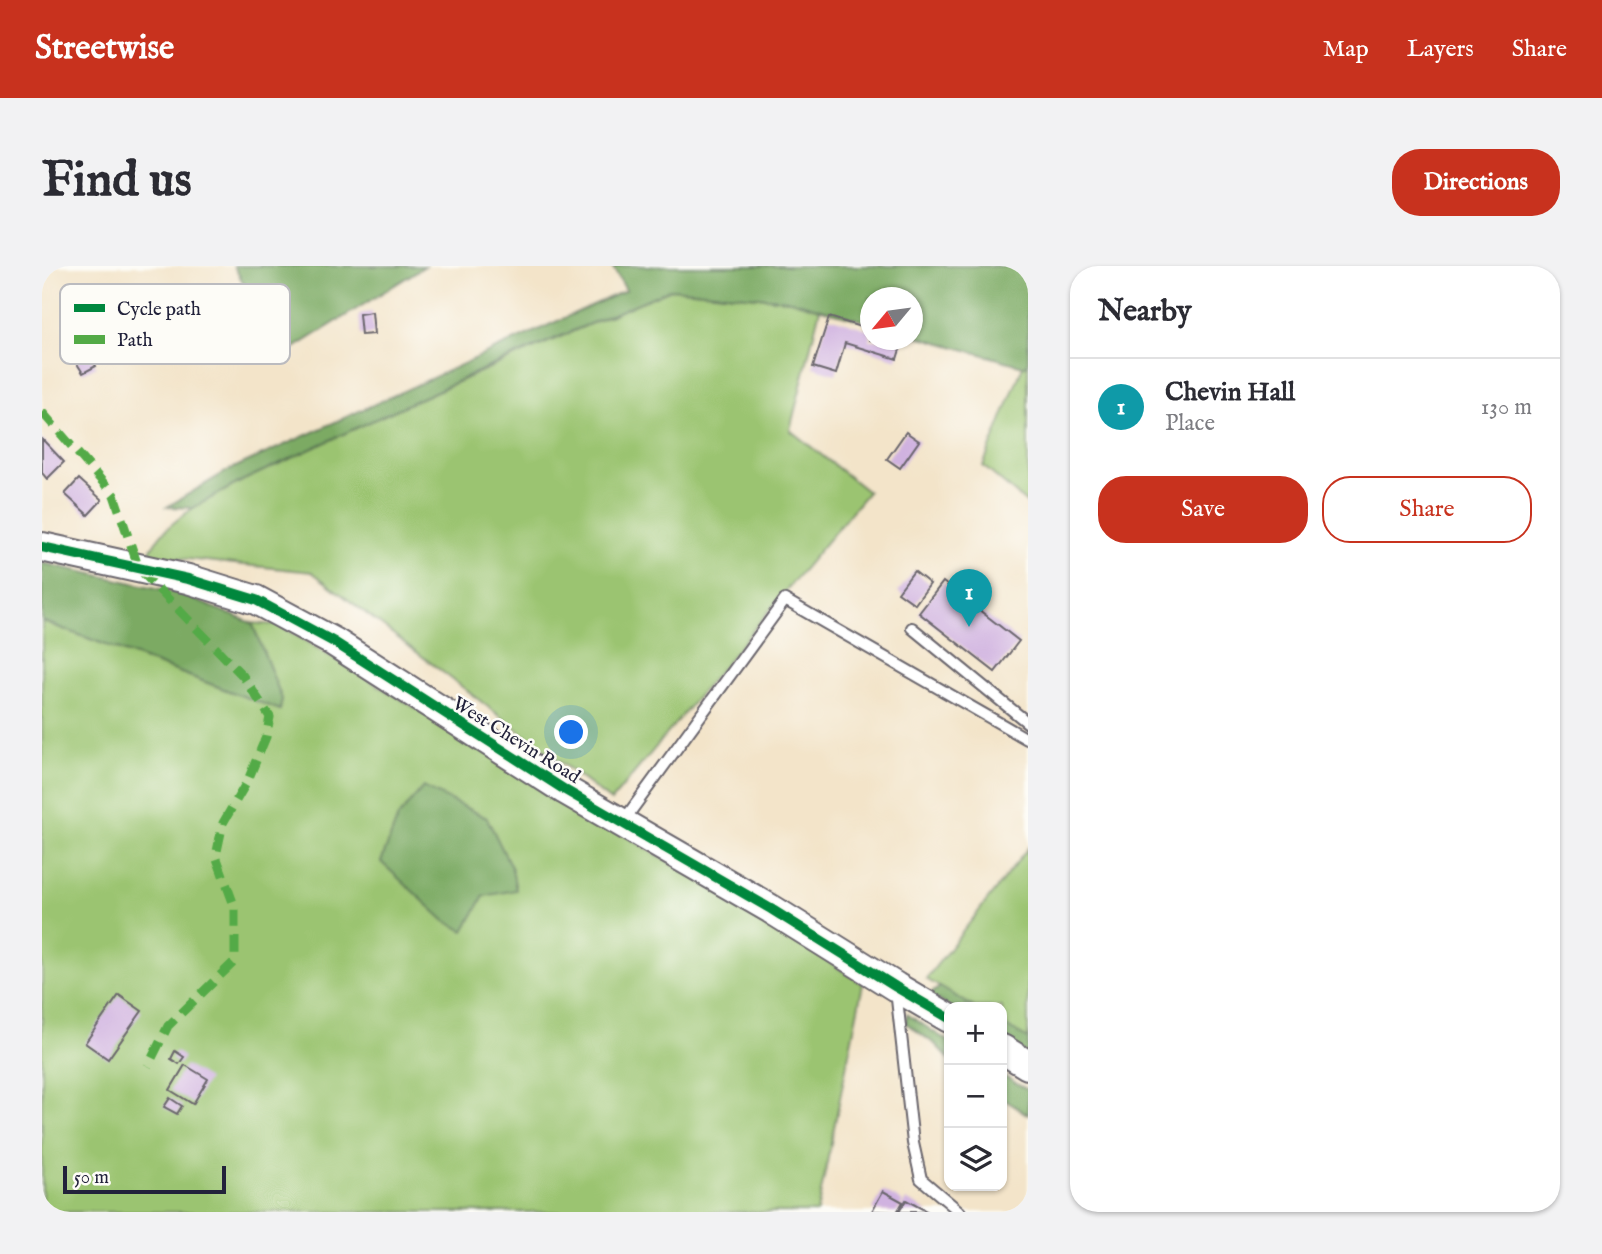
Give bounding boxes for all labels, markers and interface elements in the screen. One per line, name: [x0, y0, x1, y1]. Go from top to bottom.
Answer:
text: Streetwise: [35, 28, 174, 70]
text: Map: [1323, 34, 1369, 65]
text: Layers: [1407, 34, 1474, 65]
text: Share: [1512, 34, 1567, 65]
button: Directions: [1392, 149, 1560, 216]
text: Find us: [42, 151, 192, 213]
legend: [60, 284, 290, 364]
north arrow: [860, 287, 923, 350]
text: Nearby: [1098, 293, 1191, 331]
text: Cycle path: [117, 298, 201, 322]
text: Path: [117, 329, 153, 353]
text: Chevin Hall: [1165, 376, 1295, 409]
text: 1: [1117, 393, 1125, 422]
text: 130 m: [1481, 393, 1532, 422]
text: Place: [1165, 409, 1215, 438]
button: Save: [1098, 476, 1308, 543]
button: Share: [1322, 476, 1532, 543]
pin: 1: [946, 569, 992, 627]
street label: West Chevin Road: [448, 692, 585, 790]
your location: [554, 715, 588, 749]
map controls: [944, 1002, 1007, 1191]
button: +: [944, 1002, 1007, 1065]
button: −: [944, 1065, 1007, 1128]
button: layers: [944, 1128, 1007, 1191]
scale bar: [63, 1163, 226, 1195]
text: 50 m: [74, 1166, 109, 1190]

